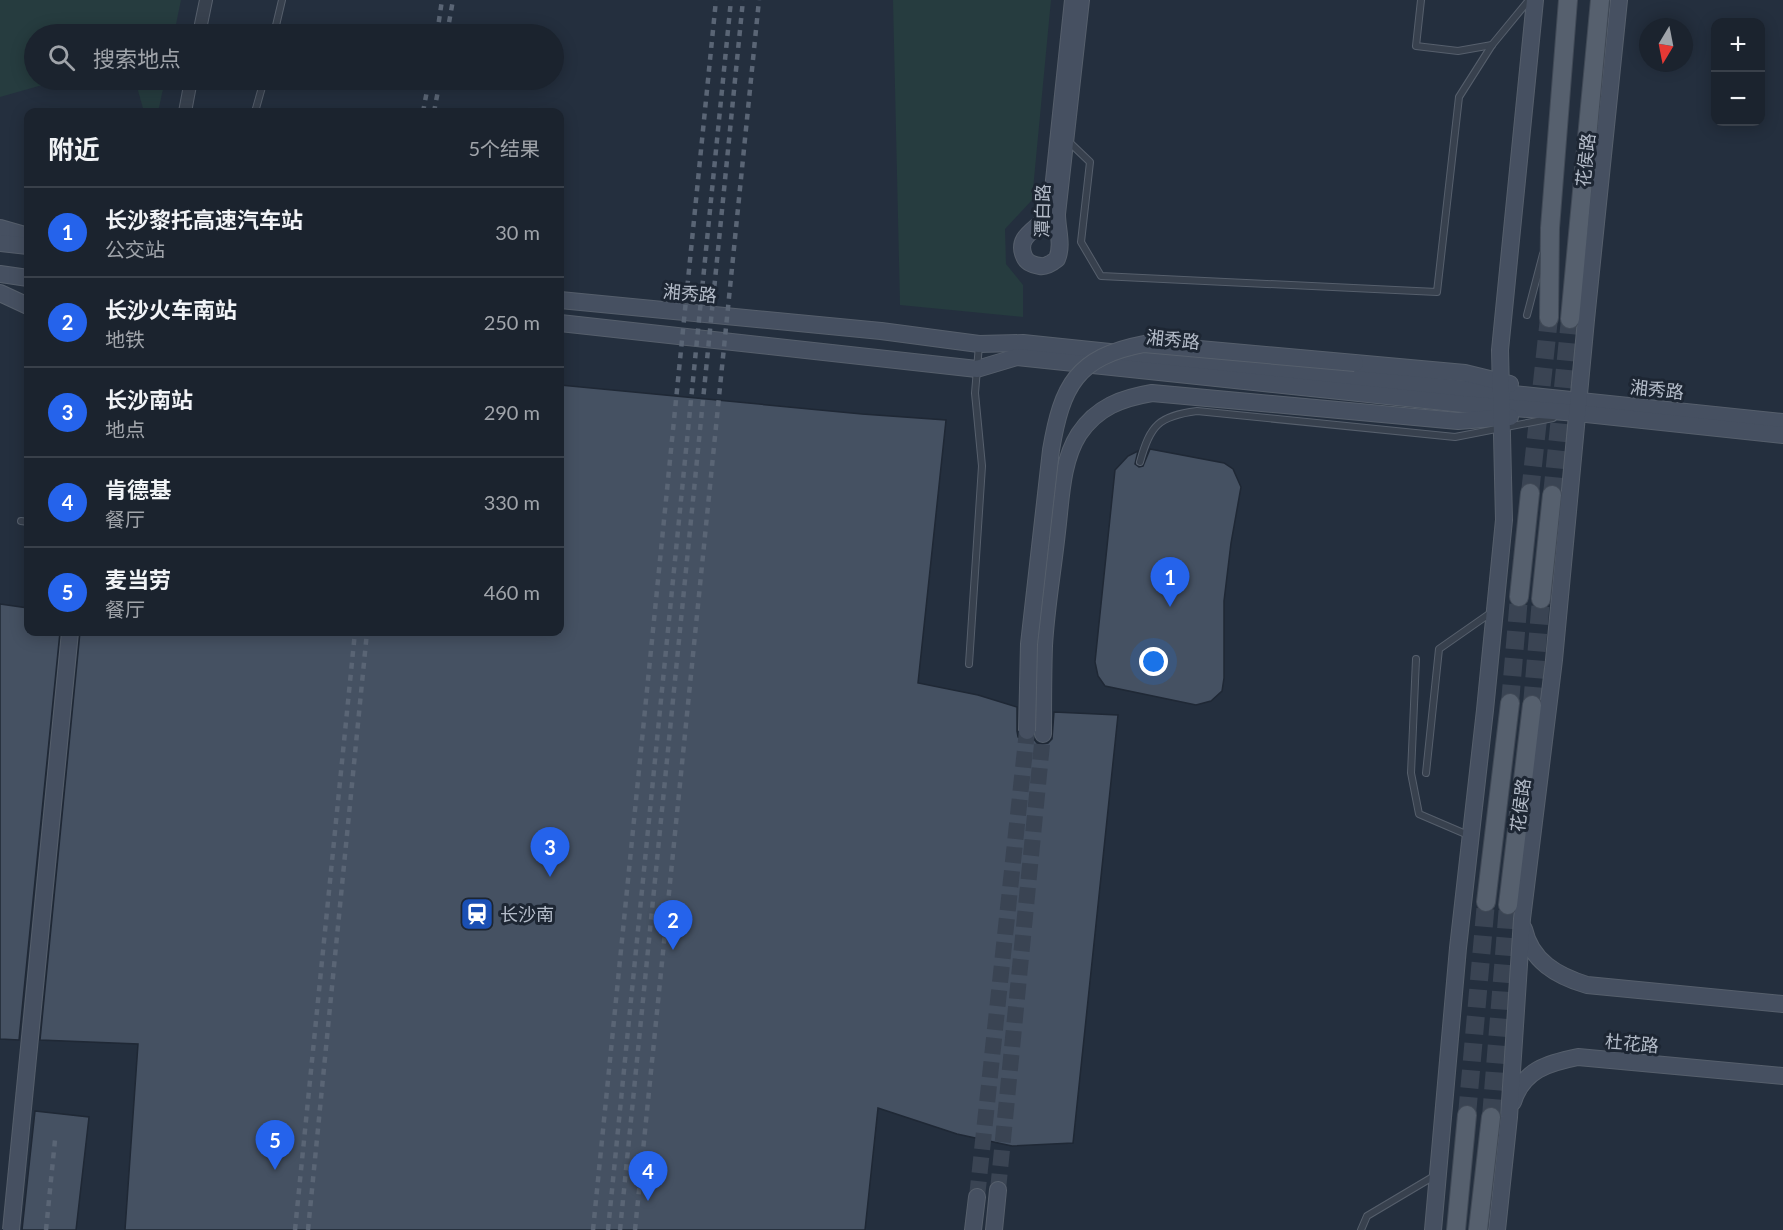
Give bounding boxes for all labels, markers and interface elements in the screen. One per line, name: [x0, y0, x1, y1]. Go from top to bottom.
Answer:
north arrow: [1639, 18, 1693, 72]
map controls: [1711, 18, 1765, 126]
button: +: [1711, 18, 1765, 72]
search box: [24, 24, 564, 90]
icon: search: [45, 41, 78, 74]
text: 搜索地点: [93, 45, 181, 72]
button: −: [1711, 72, 1765, 126]
street label: 花侯路: [1571, 132, 1599, 188]
text: 附近: [48, 133, 100, 165]
text: 5个结果: [468, 136, 540, 160]
street label: 潭白路: [1031, 184, 1053, 238]
text: 长沙黎托高速汽车站: [105, 206, 303, 233]
text: 1: [62, 220, 73, 244]
text: 30 m: [495, 220, 540, 244]
text: 公交站: [105, 237, 165, 261]
street label: 湘秀路: [662, 280, 718, 306]
text: 长沙火车南站: [105, 296, 237, 323]
text: 2: [62, 310, 73, 334]
text: 250 m: [484, 310, 540, 334]
street label: 湘秀路: [1145, 325, 1201, 353]
text: 地铁: [105, 327, 145, 351]
street label: 湘秀路: [1629, 375, 1685, 403]
text: 长沙南站: [105, 386, 193, 413]
text: 3: [62, 400, 73, 424]
text: 290 m: [484, 400, 540, 424]
text: 地点: [105, 417, 145, 441]
text: 肯德基: [105, 476, 171, 503]
text: 4: [62, 490, 73, 514]
text: 330 m: [484, 490, 540, 514]
text: 餐厅: [105, 507, 145, 531]
pin: 1: [1150, 558, 1190, 607]
text: 麦当劳: [105, 566, 171, 593]
text: 5: [62, 580, 73, 604]
text: 460 m: [484, 580, 540, 604]
text: 餐厅: [105, 597, 145, 621]
your location: [1139, 647, 1168, 676]
street label: 花侯路: [1506, 777, 1534, 833]
pin: 3: [530, 828, 570, 877]
station icon: 长沙南: [459, 896, 495, 932]
pin: 2: [654, 900, 692, 950]
place label: 长沙南: [500, 903, 554, 925]
street label: 杜花路: [1604, 1030, 1660, 1056]
pin: 5: [256, 1120, 294, 1170]
pin: 4: [628, 1152, 668, 1201]

